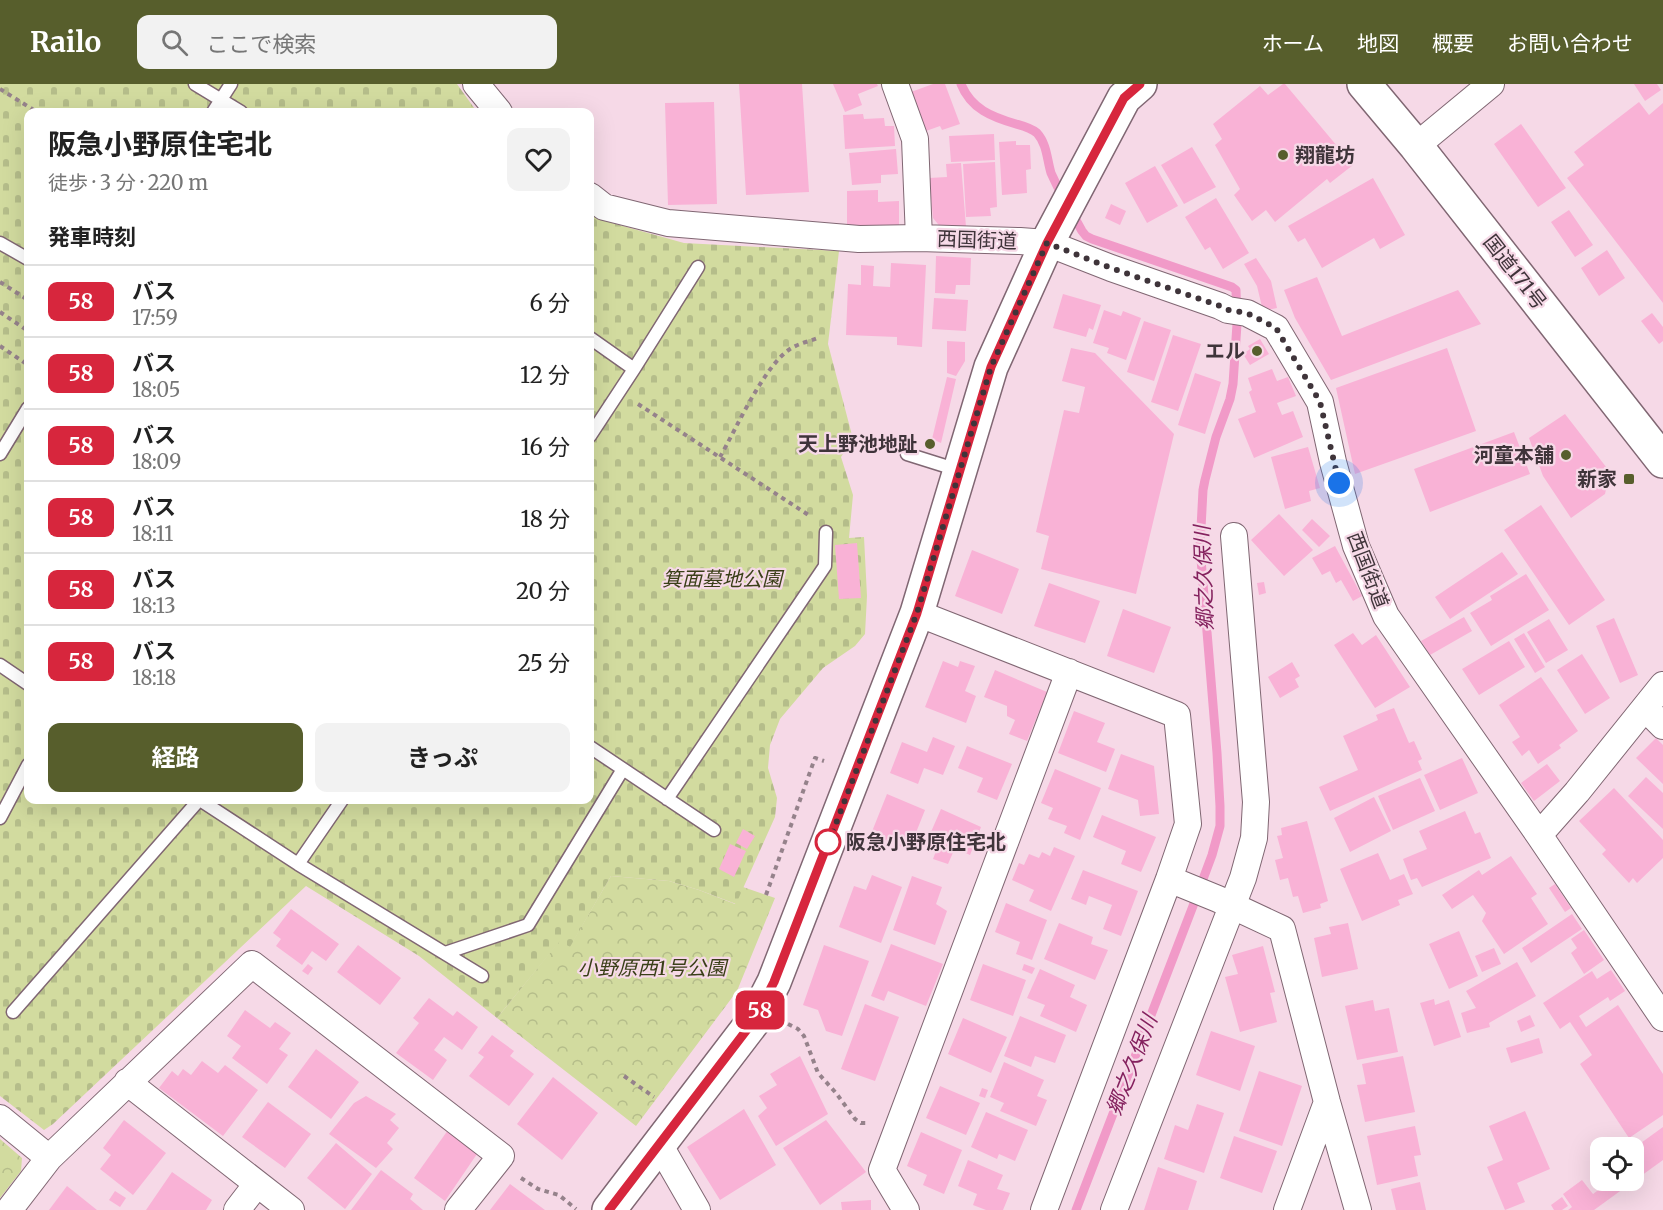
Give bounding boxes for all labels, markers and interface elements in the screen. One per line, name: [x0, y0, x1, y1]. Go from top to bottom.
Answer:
search box: [137, 15, 557, 69]
text: Railo: [30, 24, 101, 60]
icon: search: [158, 26, 191, 59]
text: ここで検索: [206, 30, 316, 58]
text: ホーム: [1262, 30, 1324, 57]
text: 地図: [1357, 30, 1399, 57]
text: 概要: [1432, 30, 1474, 57]
text: お問い合わせ: [1507, 30, 1633, 57]
text: 阪急小野原住宅北: [48, 126, 272, 162]
button: heart: [507, 128, 570, 191]
place label: 翔龍坊: [1295, 142, 1355, 167]
marker: 翔龍坊: [1276, 148, 1290, 162]
text: 徒歩 · 3 分 · 220 m: [48, 170, 208, 195]
text: 発車時刻: [48, 223, 136, 251]
street label: 西国街道: [937, 226, 1017, 253]
street label: 国道171号: [1478, 229, 1552, 314]
text: バス: [132, 277, 176, 305]
text: 58: [69, 288, 93, 315]
text: 6 分: [529, 289, 570, 317]
text: 17:59: [132, 305, 178, 330]
place label: エル: [1205, 338, 1245, 363]
marker: エル: [1250, 344, 1264, 358]
text: バス: [132, 349, 176, 377]
text: 58: [69, 360, 93, 387]
text: 12 分: [520, 361, 570, 389]
text: 18:05: [132, 377, 180, 402]
text: バス: [132, 421, 176, 449]
place label: 天上野池地趾: [798, 431, 918, 456]
text: 58: [69, 432, 93, 459]
text: 16 分: [520, 433, 570, 461]
marker: 天上野池地趾: [923, 437, 937, 451]
place label: 河童本舗: [1474, 442, 1554, 467]
marker: 河童本舗: [1559, 448, 1573, 462]
text: 18:09: [132, 449, 181, 474]
place label: 新家: [1577, 466, 1617, 491]
your location: [1324, 468, 1354, 498]
marker: 新家: [1622, 472, 1636, 486]
text: バス: [132, 493, 176, 521]
text: 58: [69, 504, 93, 531]
text: 18 分: [520, 505, 570, 533]
text: 18:11: [132, 521, 173, 546]
water label: 郷之久保川: [1188, 523, 1219, 631]
street label: 西国街道: [1342, 528, 1394, 612]
text: バス: [132, 565, 176, 593]
park label: 箕面墓地公園: [662, 566, 785, 591]
text: 58: [69, 576, 93, 603]
text: 20 分: [516, 577, 570, 605]
text: 18:13: [132, 593, 176, 618]
text: バス: [132, 637, 176, 665]
text: 58: [69, 648, 93, 675]
text: 25 分: [518, 649, 570, 677]
text: 18:18: [132, 665, 176, 690]
button: 経路: [48, 723, 303, 792]
button: きっぷ: [315, 723, 570, 792]
marker: 阪急小野原住宅北: [815, 829, 841, 855]
place label: 阪急小野原住宅北: [846, 829, 1006, 854]
park label: 小野原西1号公園: [578, 955, 729, 980]
line badge: 58: [733, 990, 787, 1030]
text: 58: [748, 997, 772, 1024]
water label: 郷之久保川: [1100, 1009, 1164, 1119]
map controls: [1590, 1137, 1644, 1191]
button: locate: [1590, 1137, 1644, 1191]

